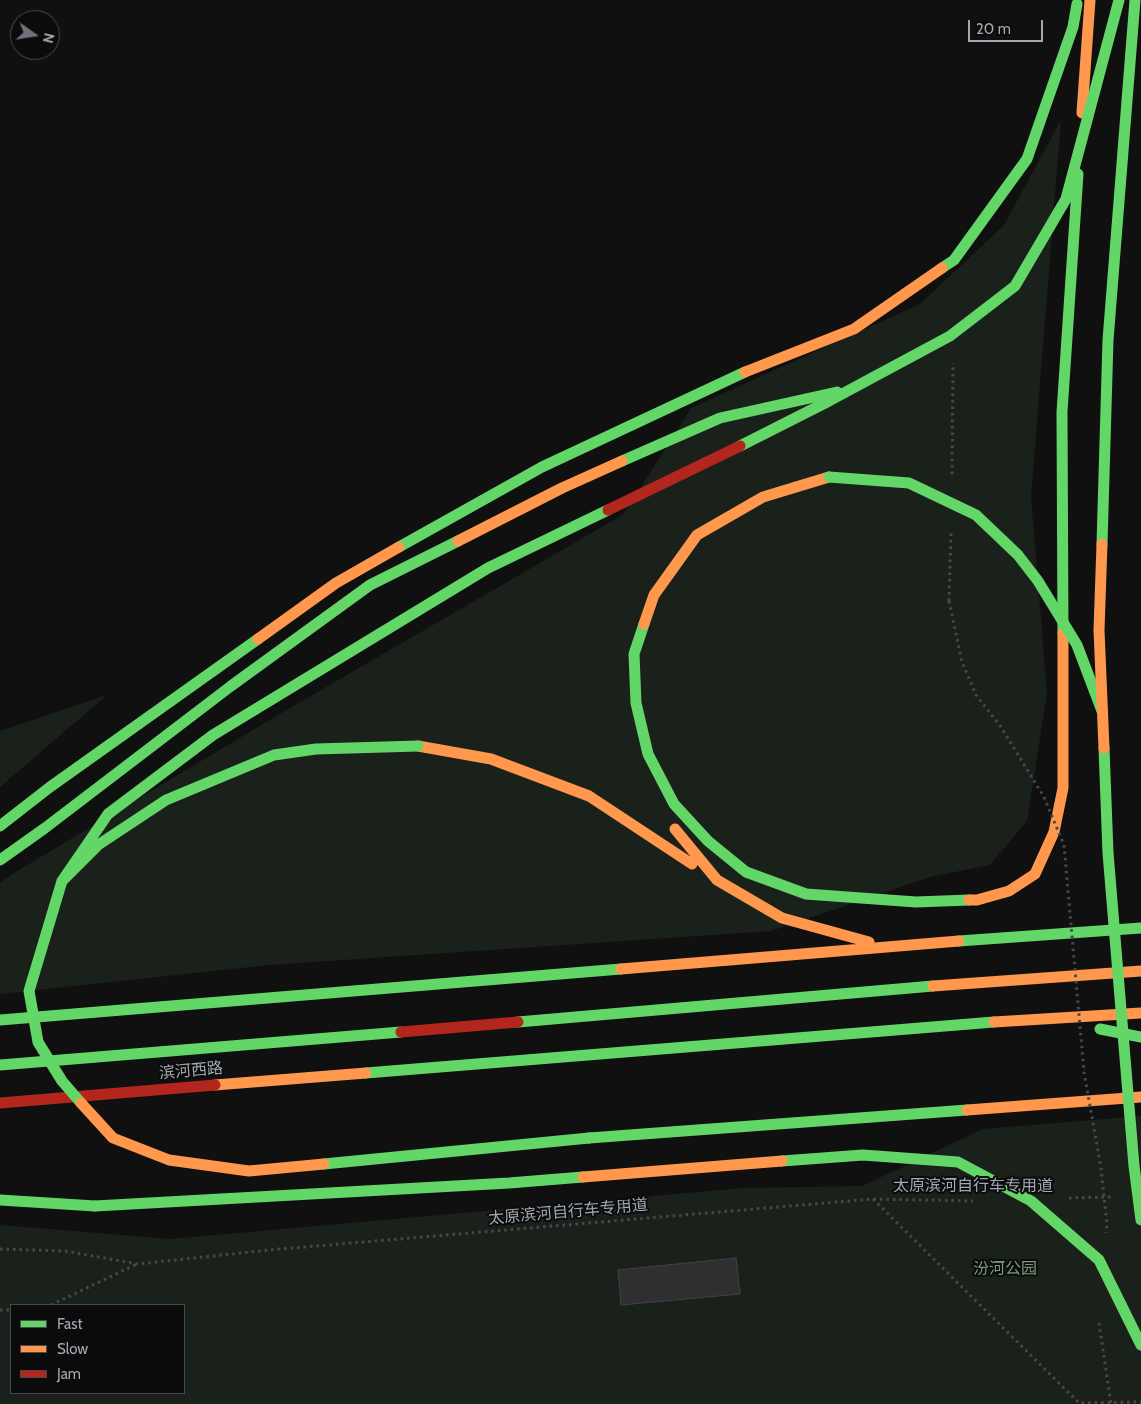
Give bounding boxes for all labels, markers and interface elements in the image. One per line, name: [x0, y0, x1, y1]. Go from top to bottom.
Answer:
north arrow: [10, 10, 60, 60]
scale bar: [971, 10, 1046, 42]
text: 20 m: [976, 20, 1011, 38]
text: N: [39, 31, 59, 45]
street label: 滨河西路: [158, 1059, 224, 1083]
street label: 太原滨河自行车专用道: [893, 1176, 1053, 1196]
street label: 太原滨河自行车专用道: [487, 1195, 649, 1229]
park label: 汾河公园: [973, 1259, 1037, 1279]
legend: [10, 1304, 185, 1394]
text: Fast: [57, 1315, 82, 1333]
text: Slow: [57, 1340, 88, 1358]
text: Jam: [57, 1365, 81, 1383]

